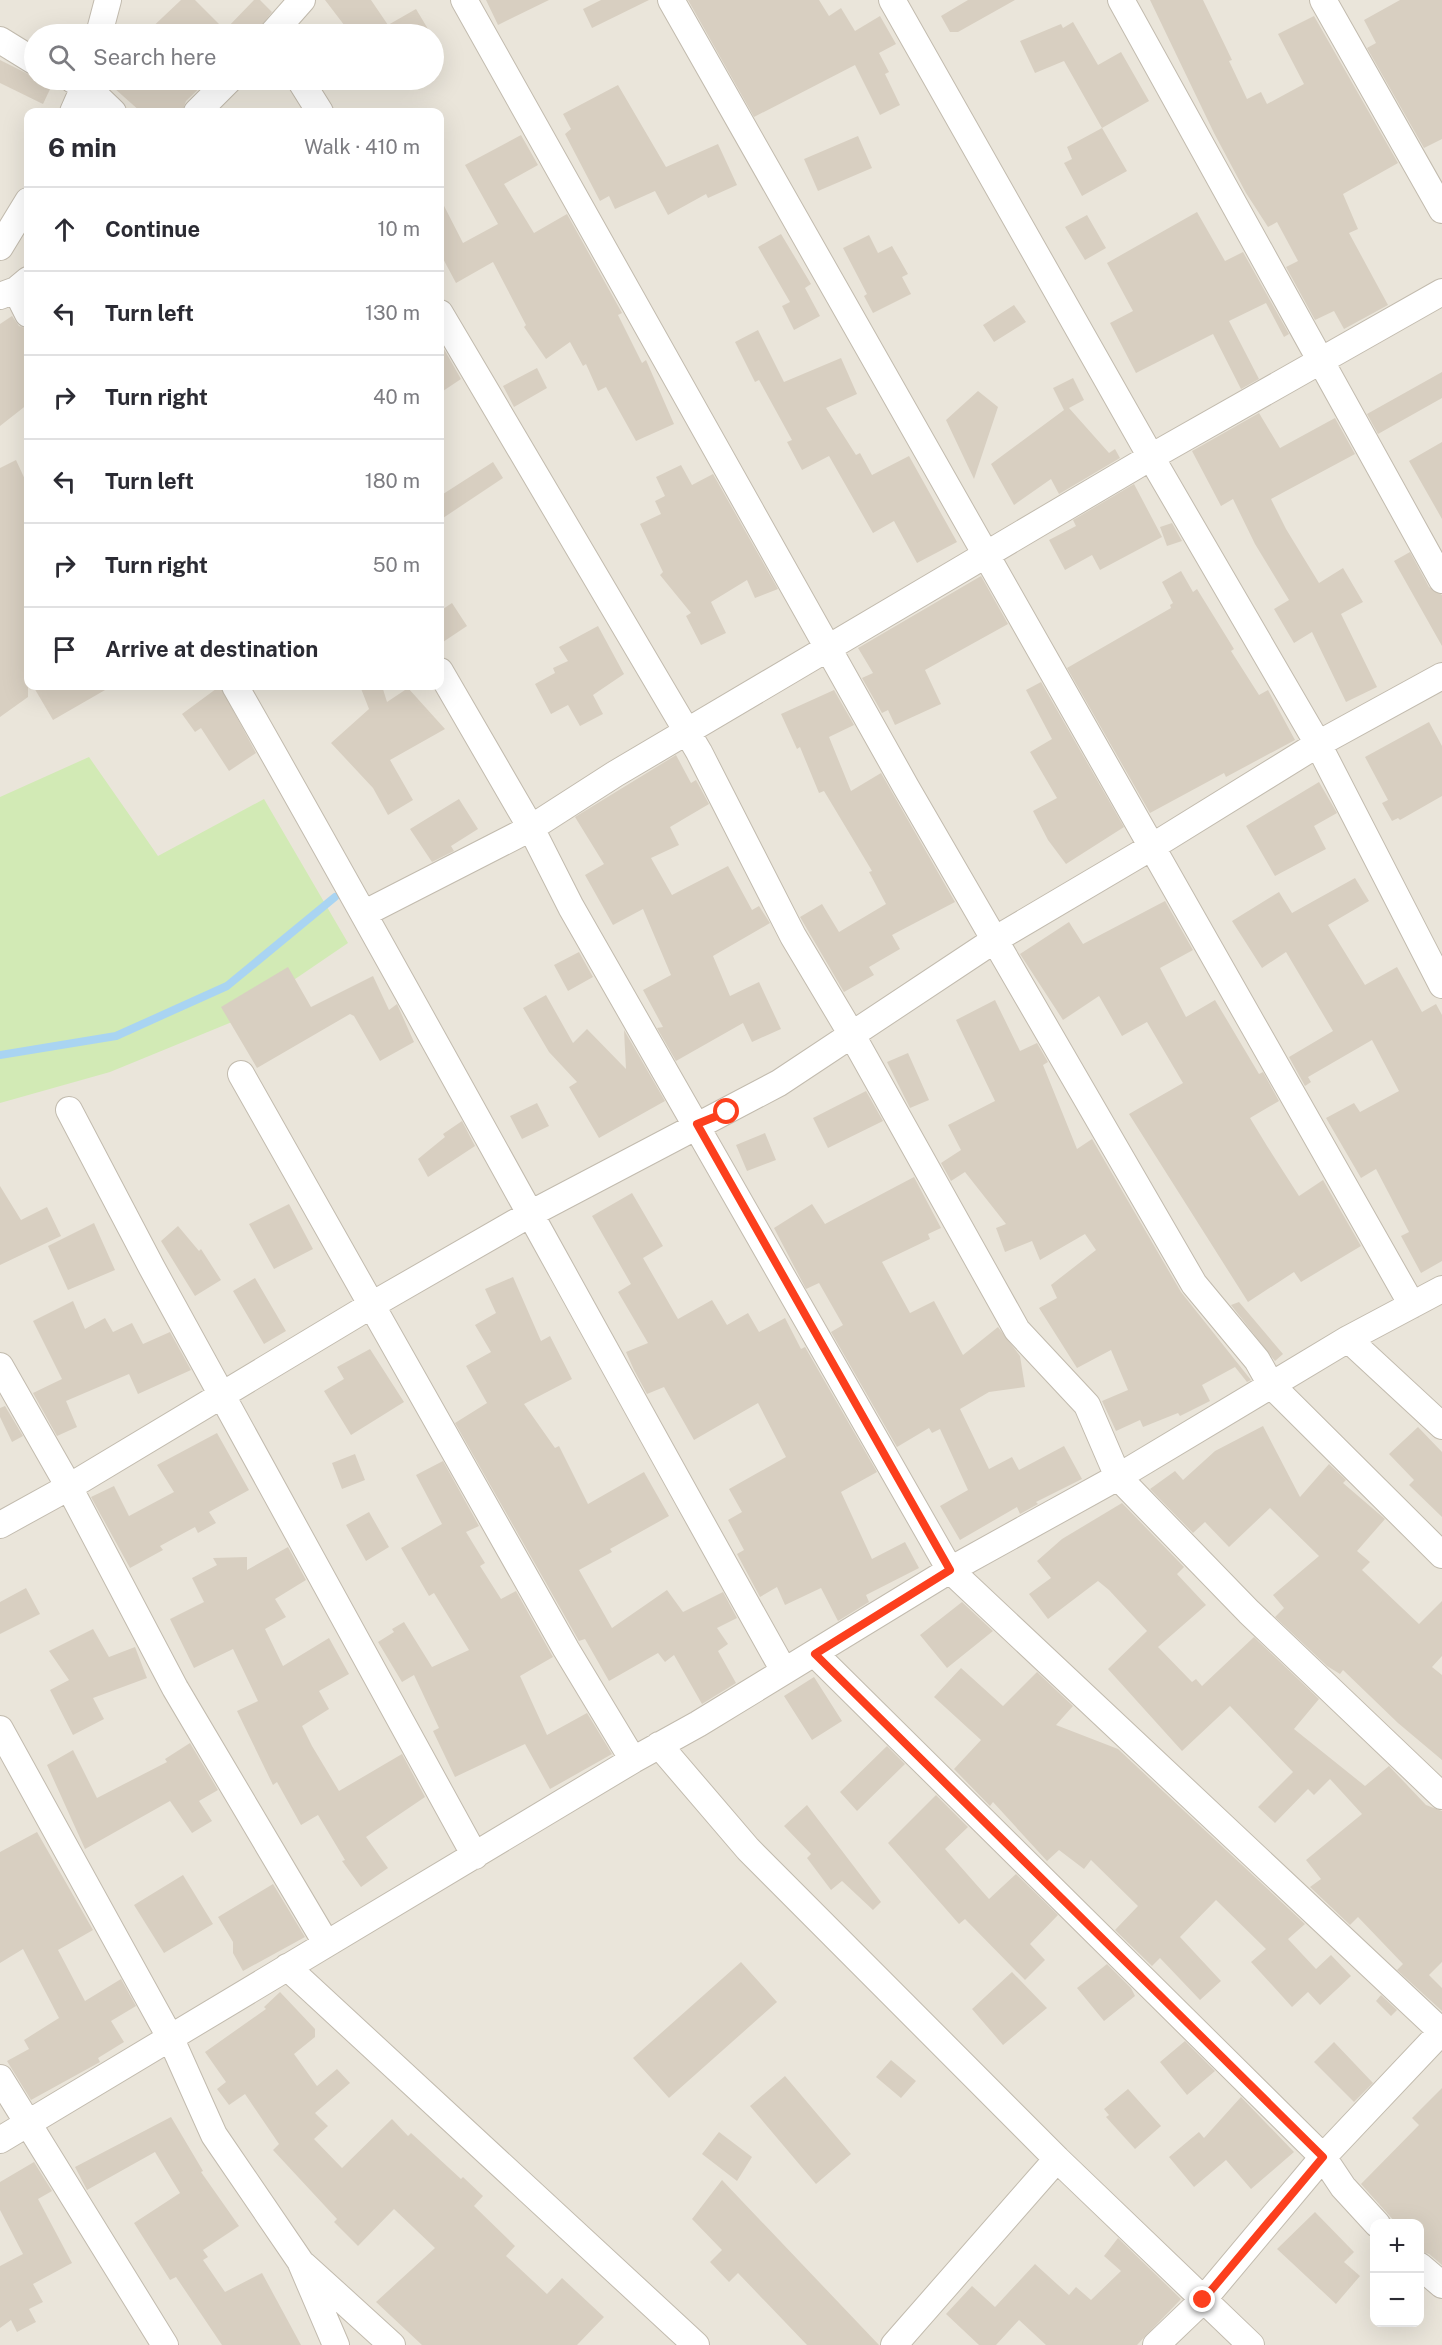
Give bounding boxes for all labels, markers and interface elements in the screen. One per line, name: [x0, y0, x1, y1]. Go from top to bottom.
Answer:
search box: [24, 24, 444, 90]
icon: search: [45, 41, 78, 74]
text: Search here: [93, 44, 217, 70]
text: 6 min: [48, 132, 117, 163]
text: Walk · 410 m: [304, 135, 420, 159]
icon: ahead: [48, 213, 81, 246]
text: Continue: [105, 216, 200, 242]
text: 10 m: [377, 217, 420, 241]
icon: left: [48, 297, 81, 330]
text: Turn left: [105, 300, 194, 326]
text: 130 m: [365, 301, 420, 325]
icon: right: [48, 381, 81, 414]
text: Turn right: [105, 384, 208, 410]
text: 40 m: [373, 385, 420, 409]
icon: left: [48, 465, 81, 498]
text: Turn left: [105, 468, 194, 494]
text: 180 m: [365, 469, 420, 493]
icon: right: [48, 549, 81, 582]
text: Turn right: [105, 552, 208, 578]
text: 50 m: [373, 553, 420, 577]
icon: arrive: [48, 633, 81, 666]
text: Arrive at destination: [105, 636, 318, 662]
route start: [713, 1098, 739, 1124]
map controls: [1370, 2219, 1424, 2327]
button: +: [1370, 2219, 1424, 2273]
button: −: [1370, 2273, 1424, 2327]
route end: [1189, 2286, 1215, 2312]

